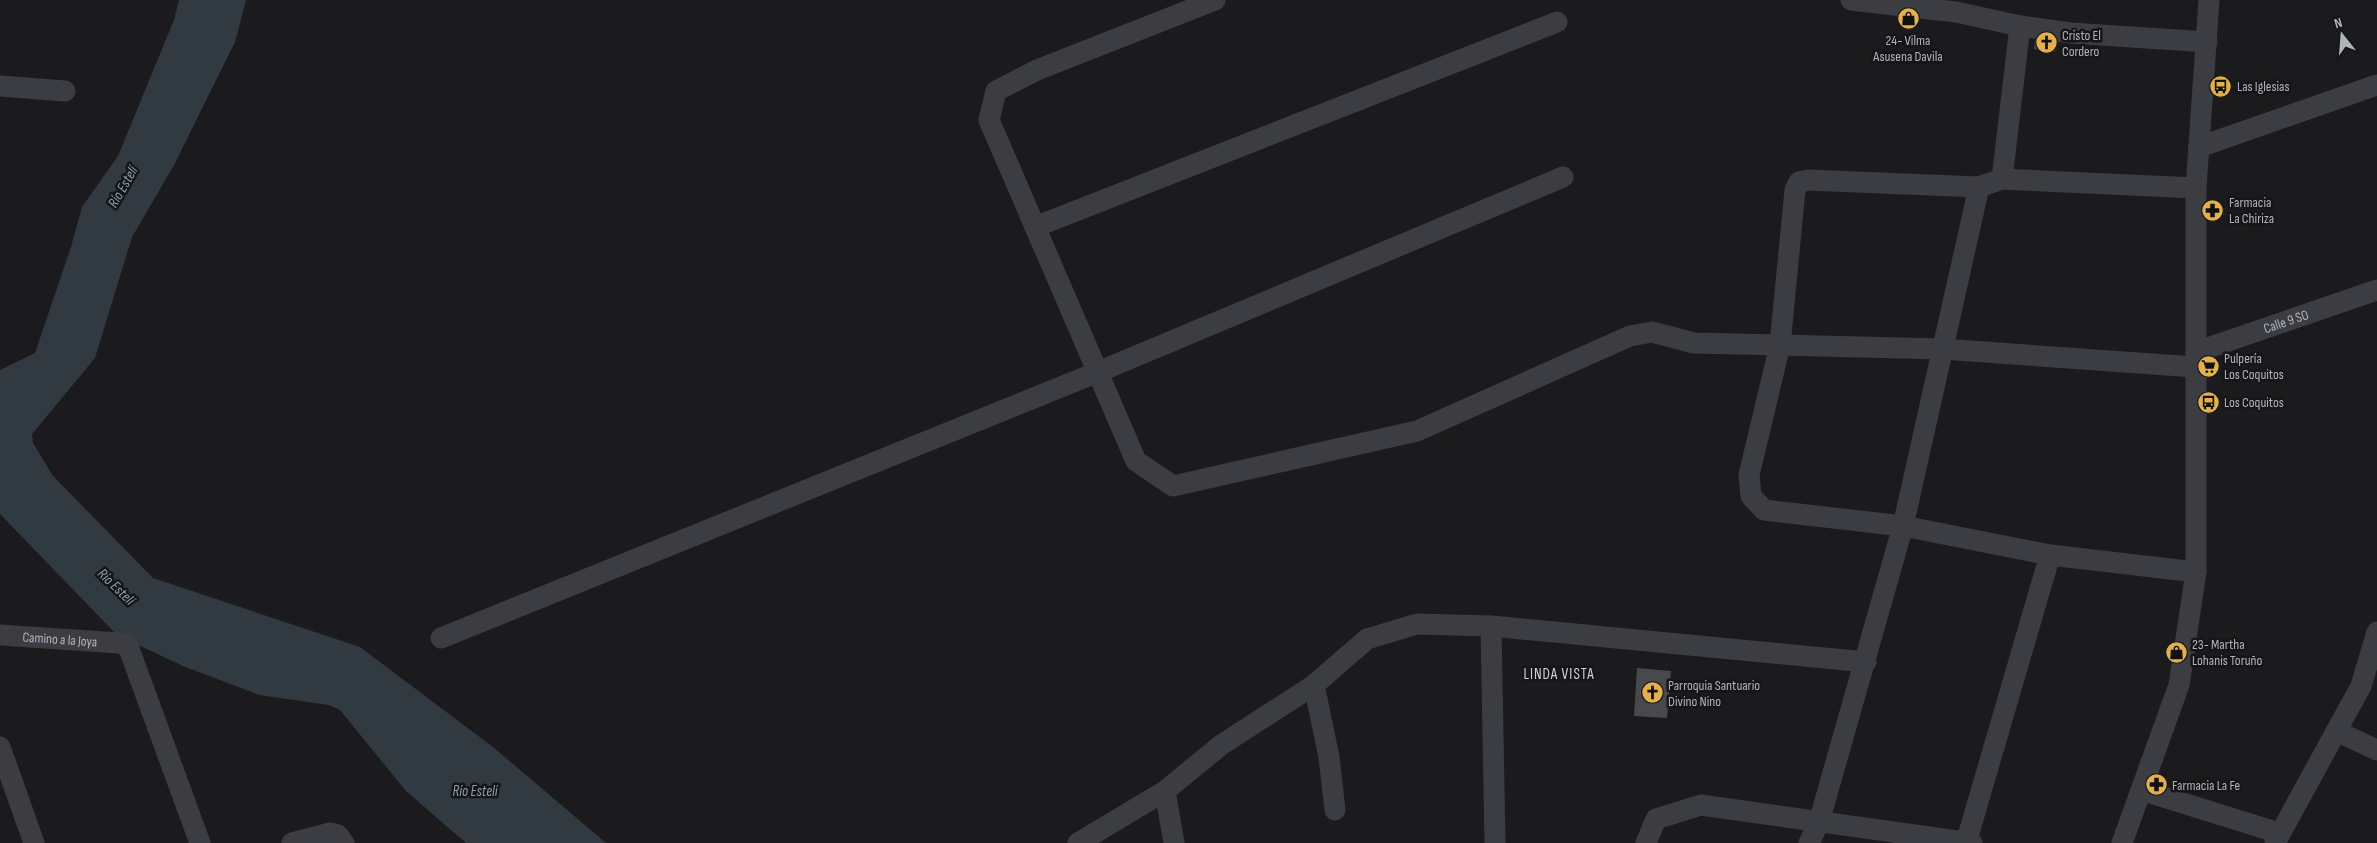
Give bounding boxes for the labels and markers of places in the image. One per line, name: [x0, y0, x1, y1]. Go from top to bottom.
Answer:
shop icon: 24- Vilma Asusena Davila: [1896, 6, 1920, 30]
place label: Cristo El Cordero: [2062, 27, 2101, 60]
church icon: Cristo El Cordero: [2034, 31, 2058, 55]
place label: 24- Vilma Asusena Davila: [1872, 32, 1943, 65]
bus stop icon: Las Iglesias: [2209, 74, 2233, 98]
place label: Las Iglesias: [2237, 78, 2290, 95]
place label: Farmacia La Chiriza: [2229, 194, 2274, 227]
pharmacy icon: Farmacia La Chiriza: [2201, 198, 2225, 222]
place label: Pulpería Los Coquitos: [2224, 350, 2284, 383]
supermarket icon: Pulpería Los Coquitos: [2196, 354, 2220, 378]
bus stop icon: Los Coquitos: [2196, 390, 2220, 414]
place label: Los Coquitos: [2224, 394, 2284, 411]
place label: 23- Martha Lohanis Toruño: [2192, 636, 2262, 669]
shop icon: 23- Martha Lohanis Toruño: [2164, 640, 2188, 664]
place label: Parroquia Santuario Divino Nino: [1668, 677, 1760, 710]
church icon: Parroquia Santuario Divino Nino: [1640, 681, 1664, 705]
pharmacy icon: Farmacia La Fe: [2144, 773, 2168, 797]
place label: Farmacia La Fe: [2172, 777, 2240, 794]

